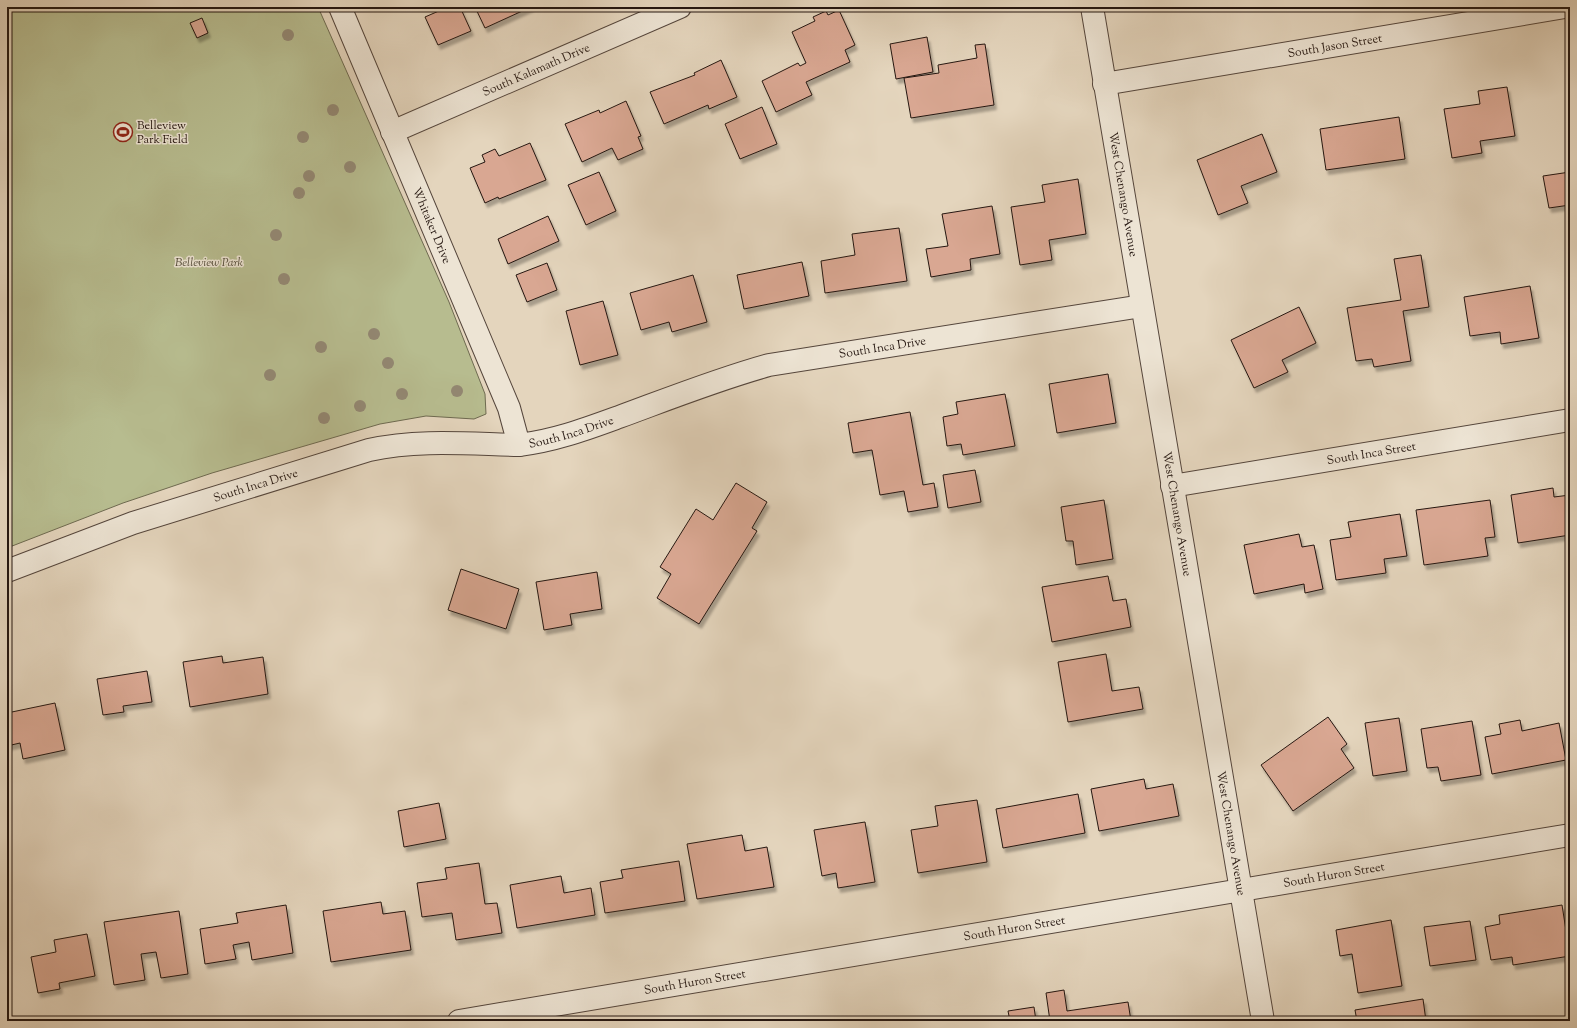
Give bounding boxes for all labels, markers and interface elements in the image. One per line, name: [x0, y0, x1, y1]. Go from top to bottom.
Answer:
street label: South Jason Street: [1286, 30, 1383, 63]
street label: South Kalamath Drive: [480, 39, 593, 102]
place label: Belleview Park Field: [137, 117, 188, 149]
sports icon: Belleview Park Field: [112, 121, 134, 143]
street label: West Chenango Avenue: [1103, 131, 1142, 259]
street label: Whitaker Drive: [407, 185, 455, 267]
park label: Belleview Park: [175, 254, 244, 272]
street label: South Inca Drive: [838, 332, 928, 364]
street label: South Inca Drive: [527, 412, 617, 454]
street label: South Inca Street: [1326, 438, 1417, 470]
street label: West Chenango Avenue: [1157, 450, 1196, 578]
street label: South Inca Drive: [211, 464, 301, 508]
street label: West Chenango Avenue: [1211, 770, 1250, 898]
street label: South Huron Street: [1282, 858, 1386, 893]
street label: South Huron Street: [962, 912, 1067, 946]
street label: South Huron Street: [643, 965, 747, 1000]

